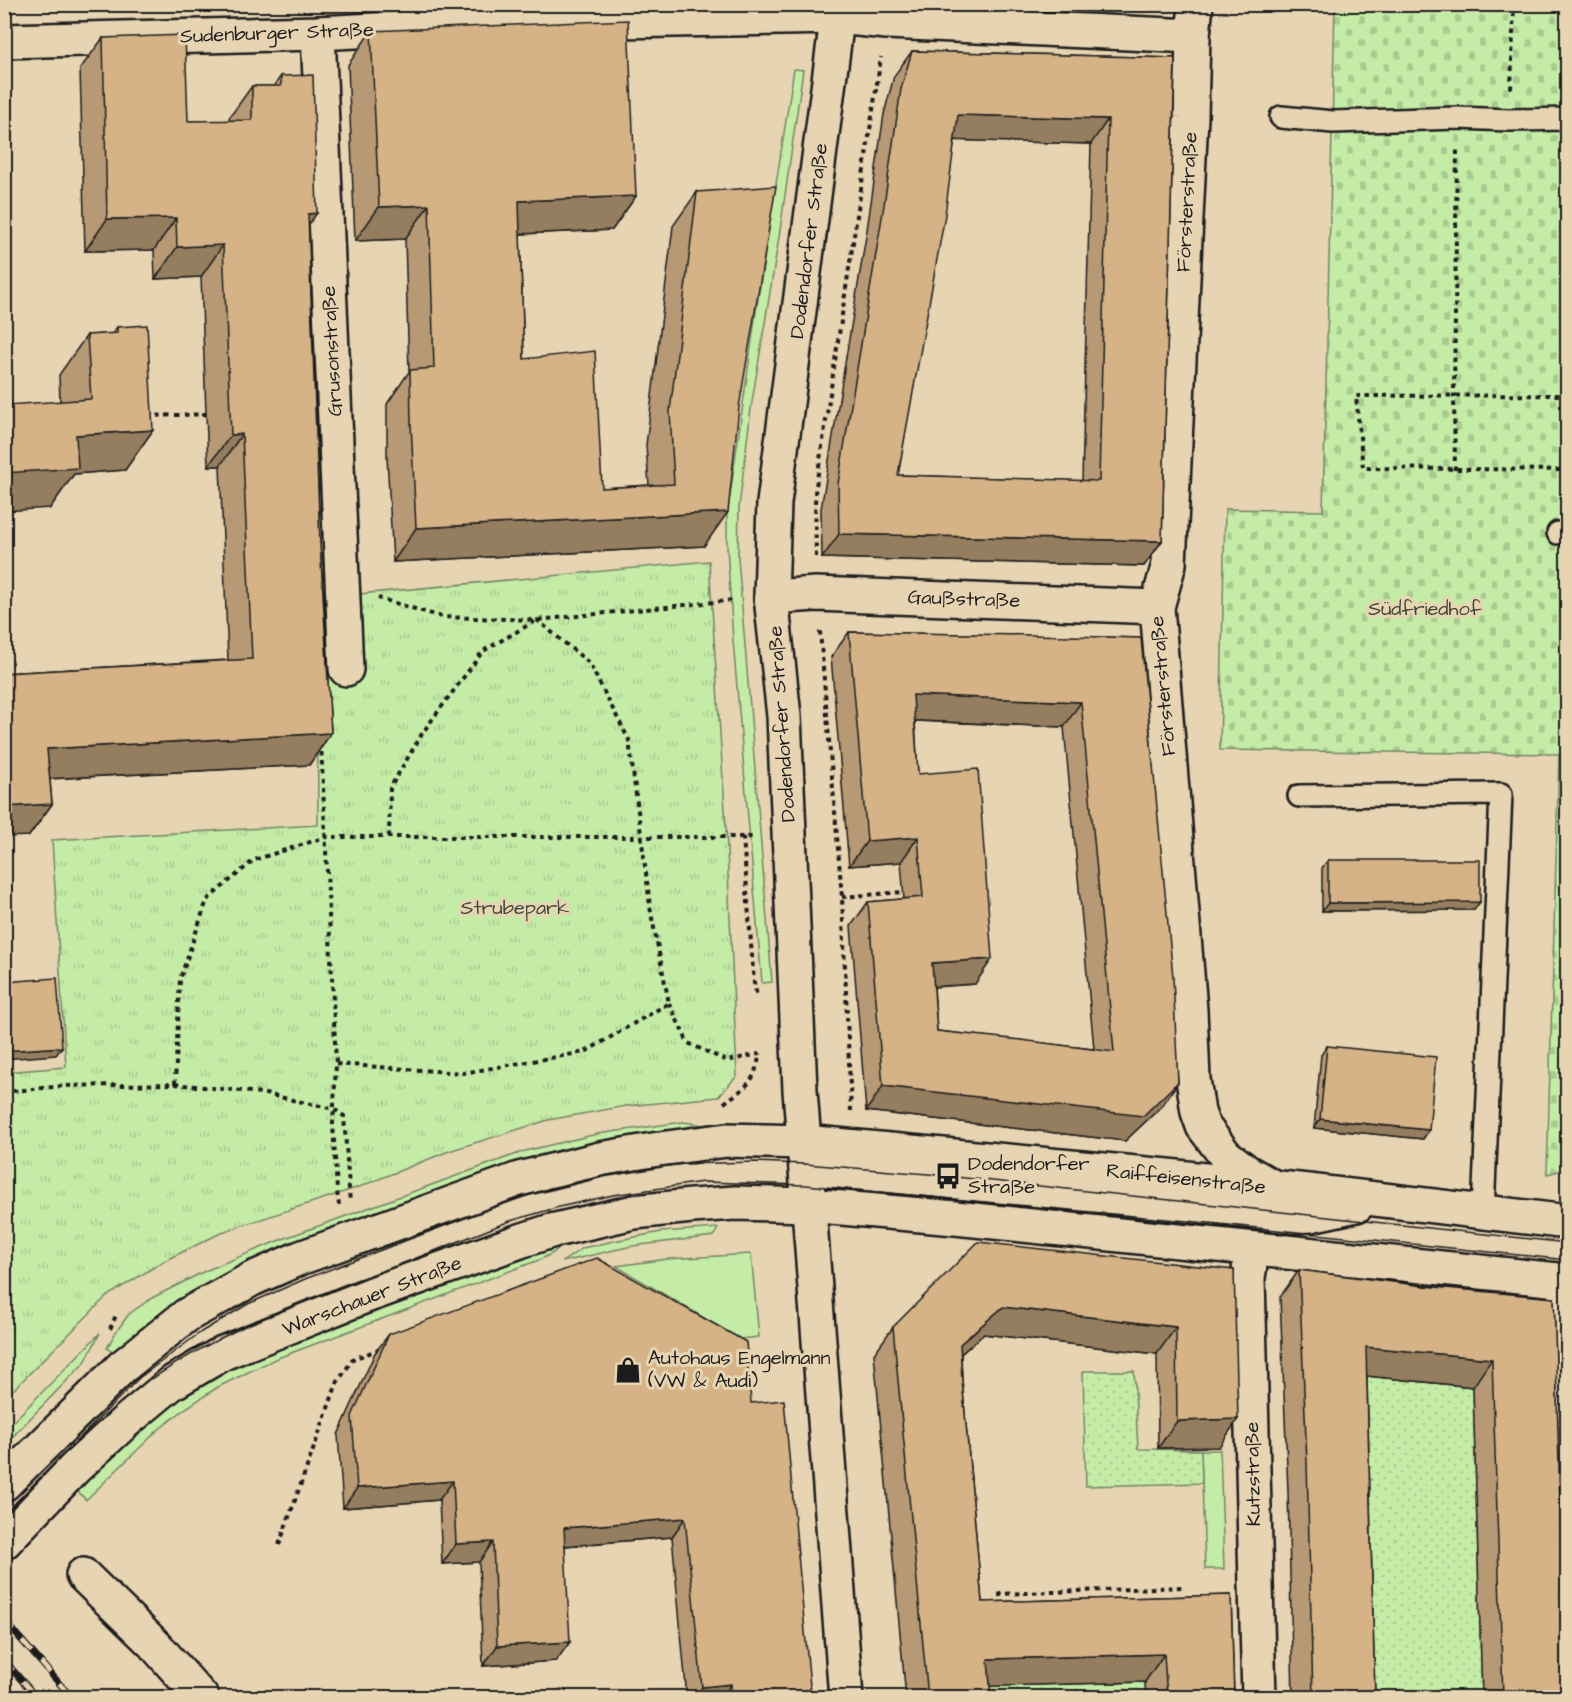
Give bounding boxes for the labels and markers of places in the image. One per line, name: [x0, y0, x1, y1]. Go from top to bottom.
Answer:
place label: Dodendorfer Straße: [968, 1150, 1090, 1201]
bus stop icon: Dodendorfer Straße: [933, 1161, 963, 1191]
place label: Autohaus Engelmann (VW & Audi): [648, 1344, 830, 1395]
shop icon: Autohaus Engelmann (VW & Audi): [613, 1355, 643, 1385]

